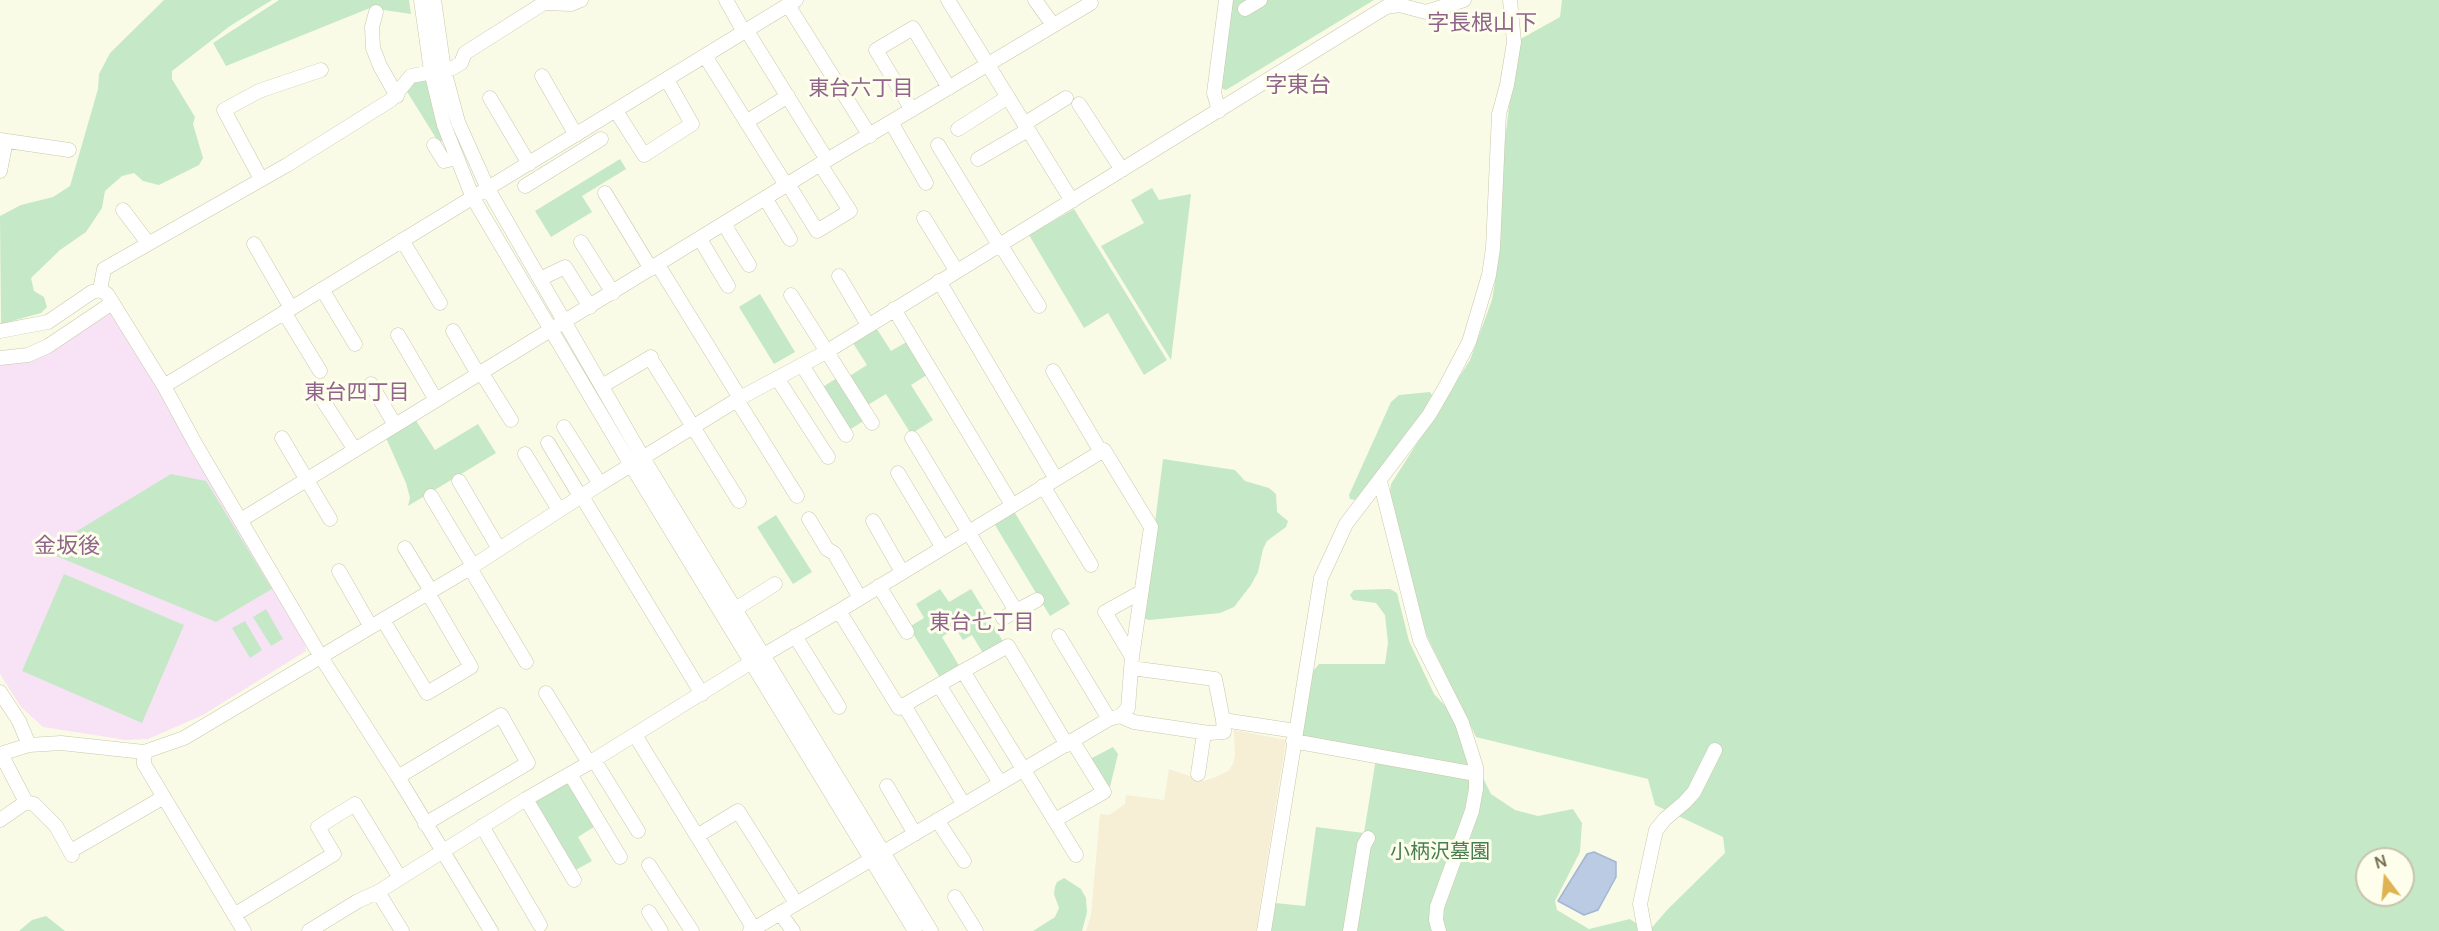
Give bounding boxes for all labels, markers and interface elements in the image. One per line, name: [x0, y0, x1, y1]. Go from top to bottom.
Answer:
district label: 字長根山下: [1427, 11, 1537, 37]
district label: 字東台: [1265, 73, 1331, 99]
district label: 東台六丁目: [809, 76, 913, 102]
district label: 東台四丁目: [305, 380, 409, 406]
district label: 金坂後: [34, 534, 100, 560]
district label: 東台七丁目: [930, 610, 1034, 636]
park label: 小柄沢墓園: [1390, 840, 1490, 864]
north arrow: [2355, 847, 2415, 907]
text: N: [2372, 849, 2389, 874]

